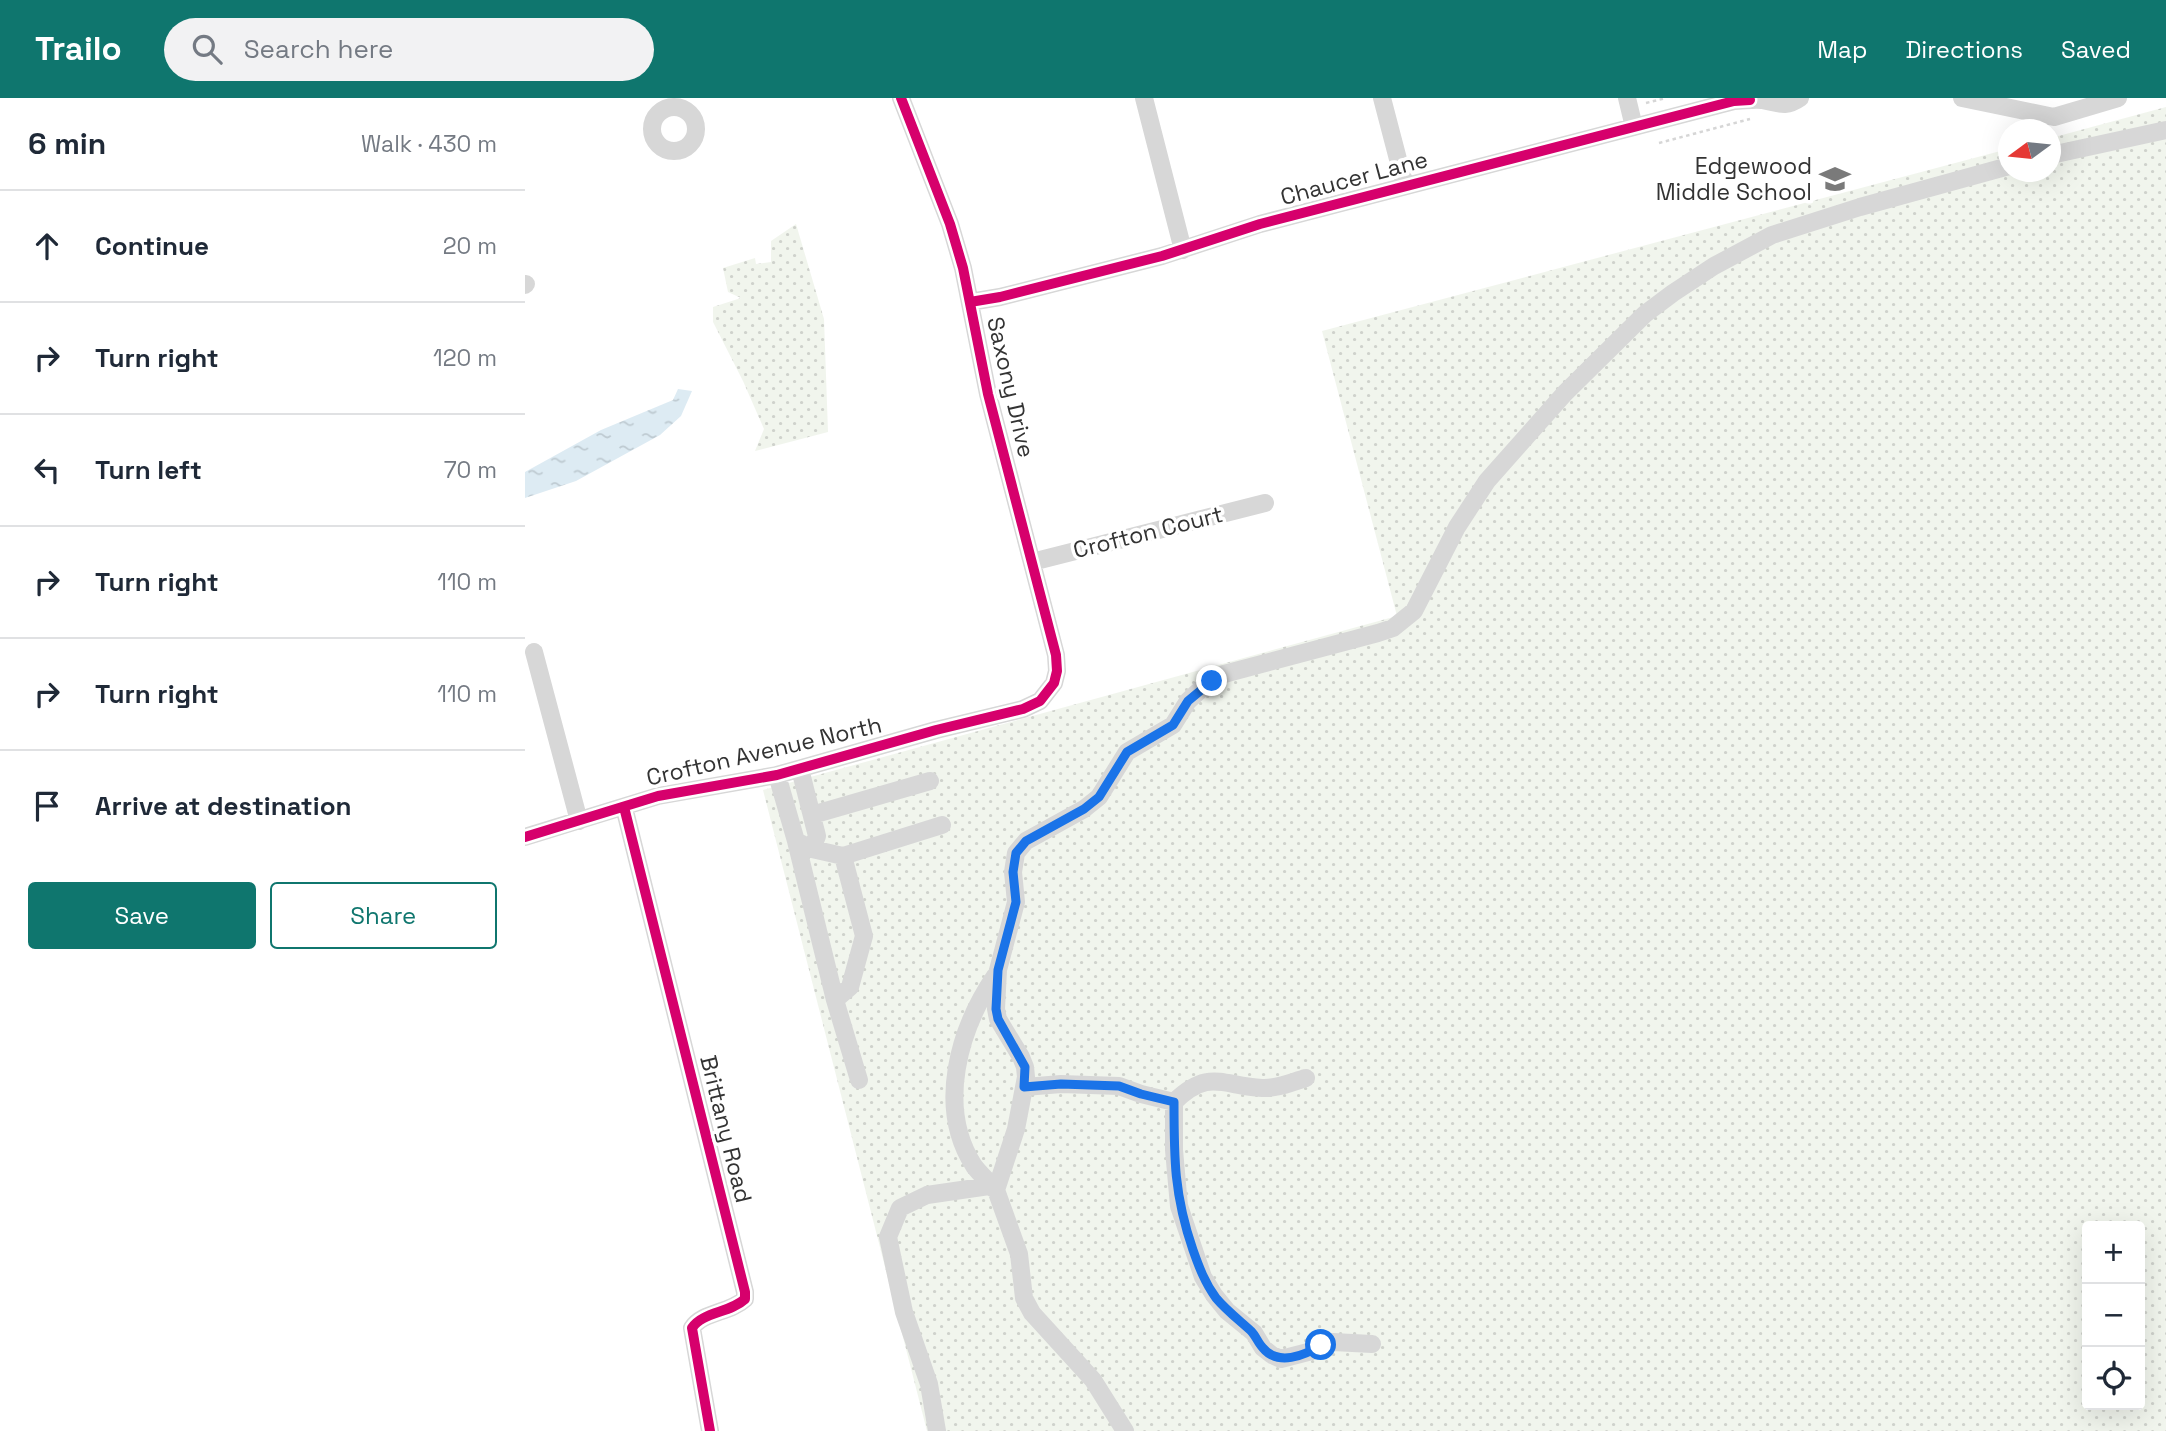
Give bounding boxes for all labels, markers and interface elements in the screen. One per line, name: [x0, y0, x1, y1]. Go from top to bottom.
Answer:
search box: [164, 18, 654, 81]
text: Trailo: [35, 28, 122, 70]
icon: search: [188, 30, 226, 68]
text: Search here: [244, 32, 394, 66]
text: Map: [1817, 34, 1867, 65]
text: Directions: [1905, 34, 2023, 65]
text: Saved: [2061, 34, 2131, 65]
north arrow: [1998, 119, 2061, 182]
text: 6 min: [28, 124, 106, 163]
text: Walk · 430 m: [361, 129, 497, 159]
street label: Chaucer Lane: [1277, 144, 1431, 212]
place label: Edgewood Middle School: [1656, 151, 1812, 207]
school or university icon: Edgewood Middle School: [1818, 162, 1852, 196]
icon: ahead: [28, 227, 66, 265]
text: Continue: [95, 229, 209, 263]
text: 20 m: [443, 231, 497, 261]
street label: Saxony Drive: [980, 314, 1042, 460]
icon: right: [28, 339, 66, 377]
text: Turn right: [95, 341, 219, 375]
text: 120 m: [433, 343, 497, 373]
icon: left: [28, 451, 66, 489]
text: Turn left: [95, 453, 202, 487]
text: 70 m: [444, 455, 497, 485]
street label: Crofton Court: [1070, 499, 1226, 565]
icon: right: [28, 563, 66, 601]
text: Turn right: [95, 565, 219, 599]
text: 110 m: [437, 567, 497, 597]
route end: [1196, 665, 1227, 696]
icon: right: [28, 675, 66, 713]
text: Turn right: [95, 677, 219, 711]
text: 110 m: [437, 679, 497, 709]
street label: Crofton Avenue North: [643, 709, 885, 793]
icon: arrive: [28, 787, 66, 825]
text: Arrive at destination: [95, 789, 352, 823]
button: Save: [28, 882, 256, 949]
button: Share: [270, 882, 497, 949]
street label: Brittany Road: [693, 1052, 759, 1206]
map controls: [2082, 1221, 2145, 1410]
button: +: [2082, 1221, 2145, 1284]
button: −: [2082, 1284, 2145, 1347]
route start: [1305, 1329, 1336, 1360]
button: locate: [2082, 1347, 2145, 1410]

